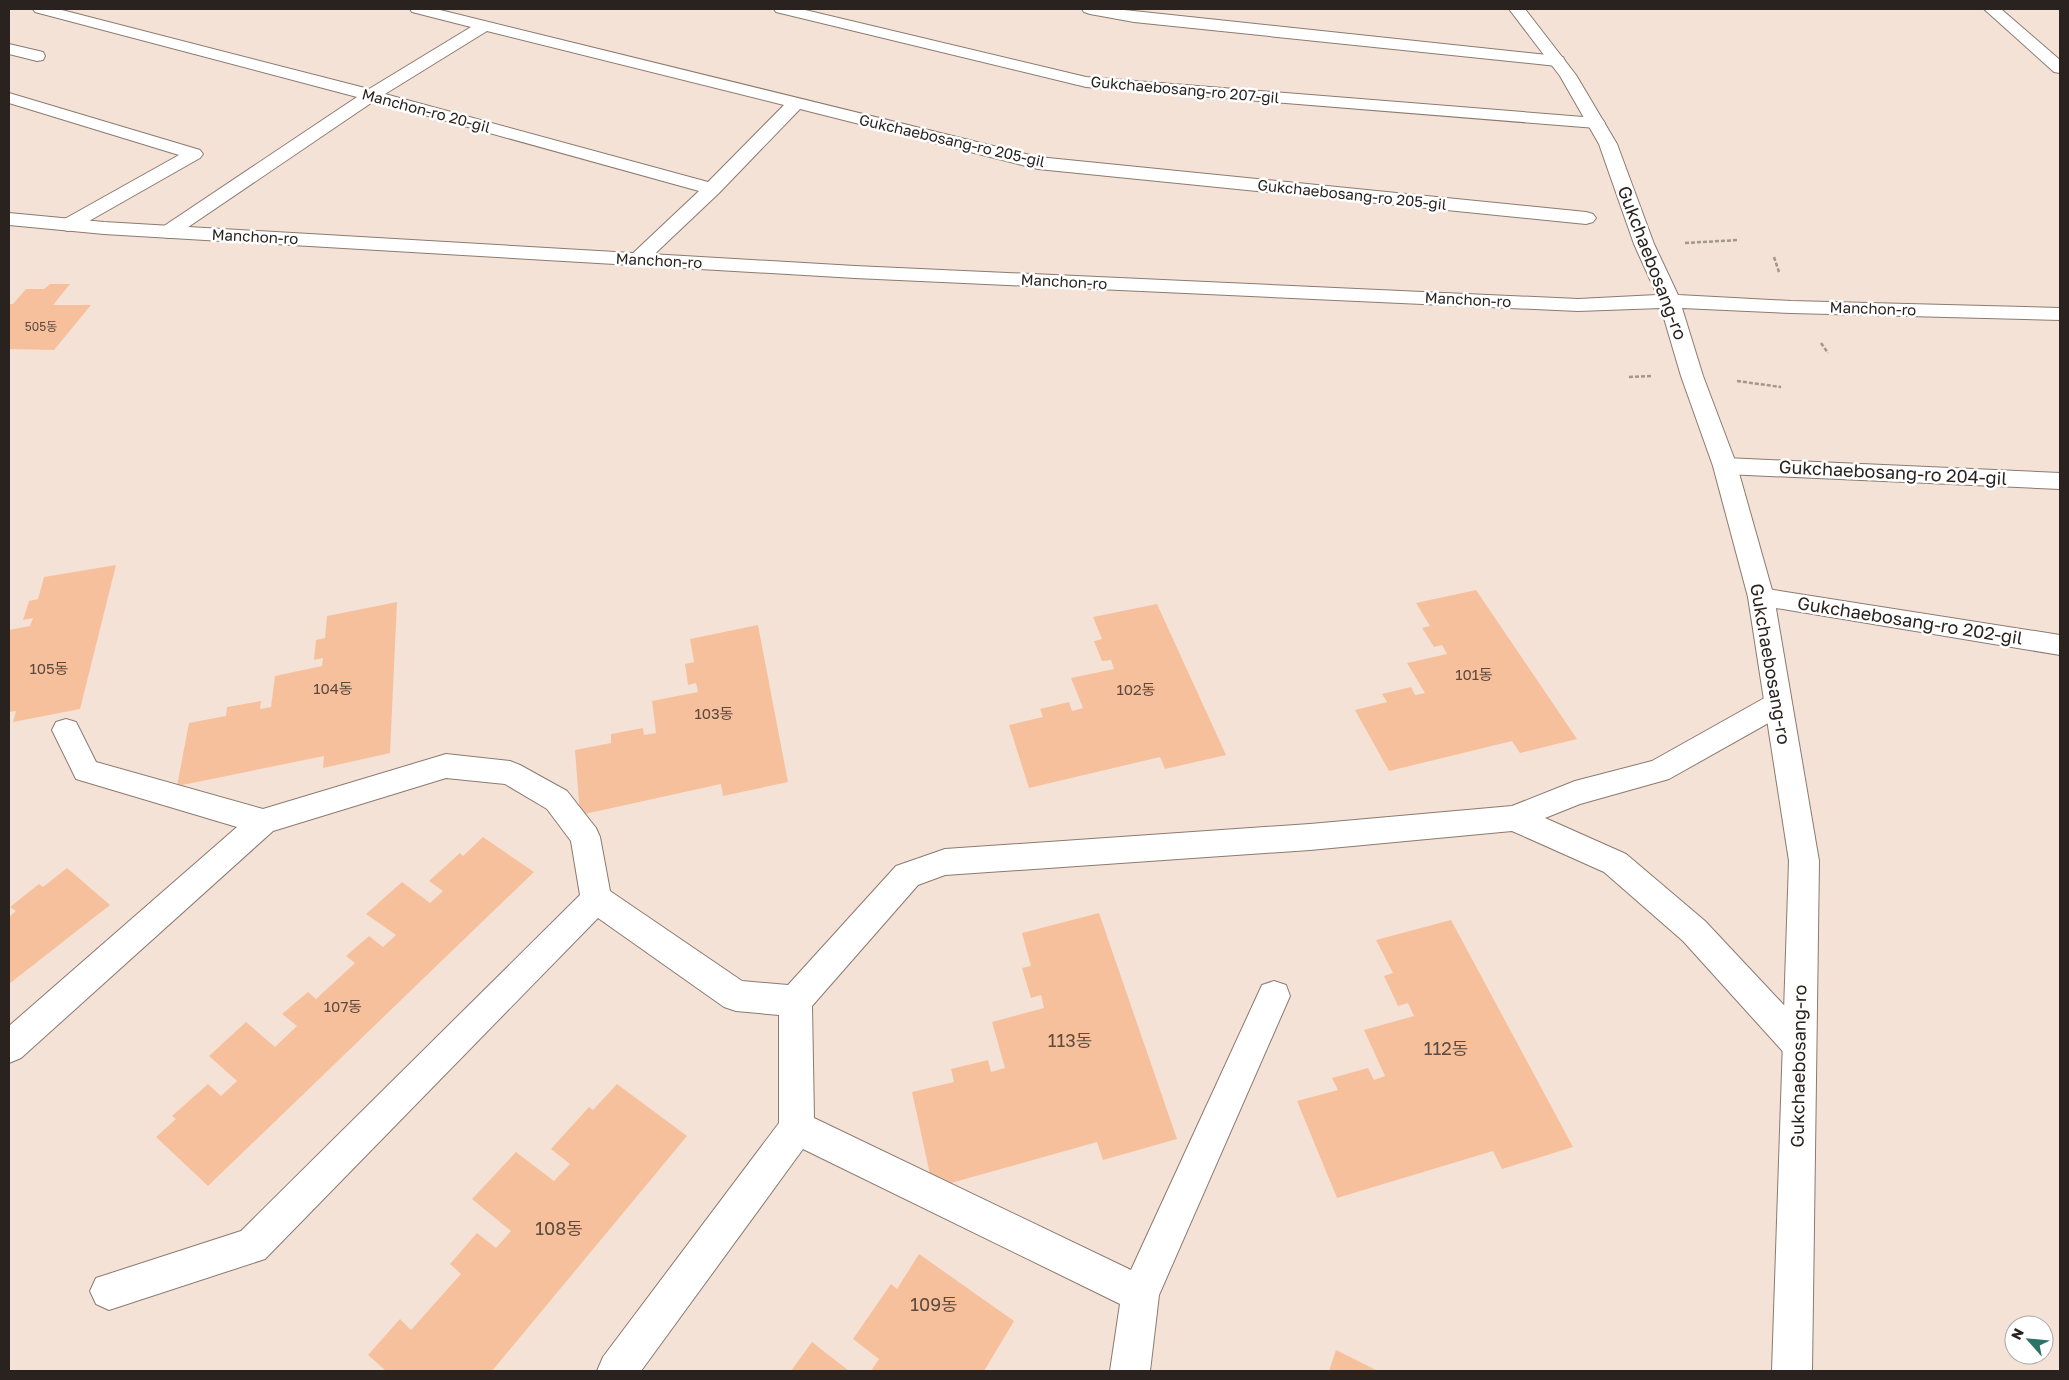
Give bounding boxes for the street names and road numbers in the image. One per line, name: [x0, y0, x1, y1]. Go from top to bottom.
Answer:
street label: Gukchaebosang-ro 207-gil: [1090, 72, 1280, 106]
street label: Manchon-ro 20-gil: [360, 84, 493, 136]
street label: Gukchaebosang-ro 205-gil: [858, 110, 1047, 170]
street label: Gukchaebosang-ro 205-gil: [1257, 175, 1448, 213]
street label: Gukchaebosang-ro: [1613, 183, 1692, 343]
street label: Manchon-ro: [211, 225, 299, 247]
street label: Manchon-ro: [615, 249, 703, 271]
street label: Manchon-ro: [1020, 270, 1108, 292]
street label: Manchon-ro: [1424, 288, 1512, 310]
street label: Manchon-ro: [1829, 297, 1917, 319]
street label: Gukchaebosang-ro 204-gil: [1778, 455, 2008, 489]
street label: Gukchaebosang-ro: [1746, 582, 1796, 746]
street label: Gukchaebosang-ro 202-gil: [1796, 591, 2025, 649]
street label: Gukchaebosang-ro: [1786, 984, 1810, 1148]

